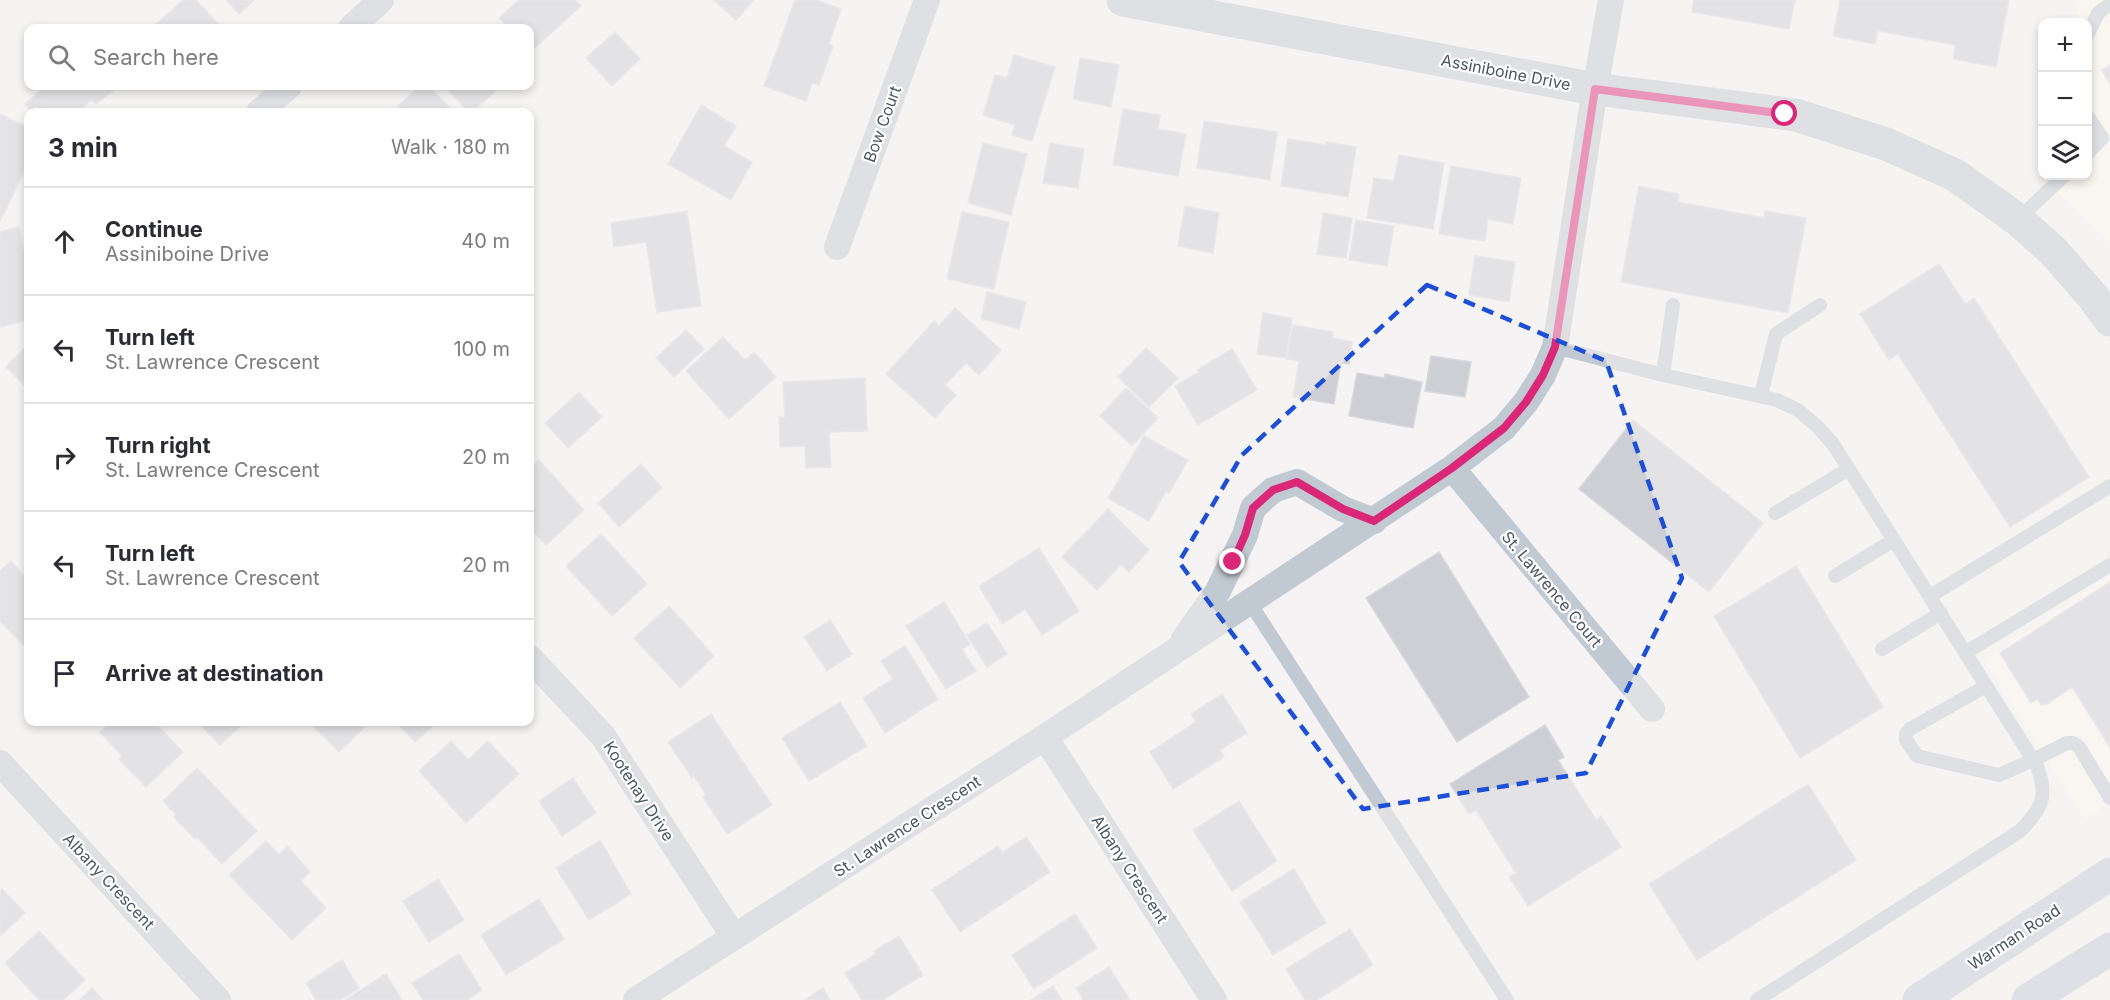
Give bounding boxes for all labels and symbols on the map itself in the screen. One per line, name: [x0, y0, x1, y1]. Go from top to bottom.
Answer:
street label: Assiniboine Drive: [1440, 50, 1572, 94]
street label: Bow Court: [859, 83, 905, 165]
route start: [1771, 100, 1797, 126]
street label: St. Lawrence Court: [1498, 527, 1606, 651]
route end: [1219, 548, 1245, 574]
street label: Kootenay Drive: [599, 737, 679, 845]
street label: St. Lawrence Crescent: [830, 771, 984, 881]
street label: Albany Crescent: [1088, 811, 1172, 927]
street label: Albany Crescent: [59, 828, 159, 934]
street label: Warman Road: [1964, 900, 2064, 974]

